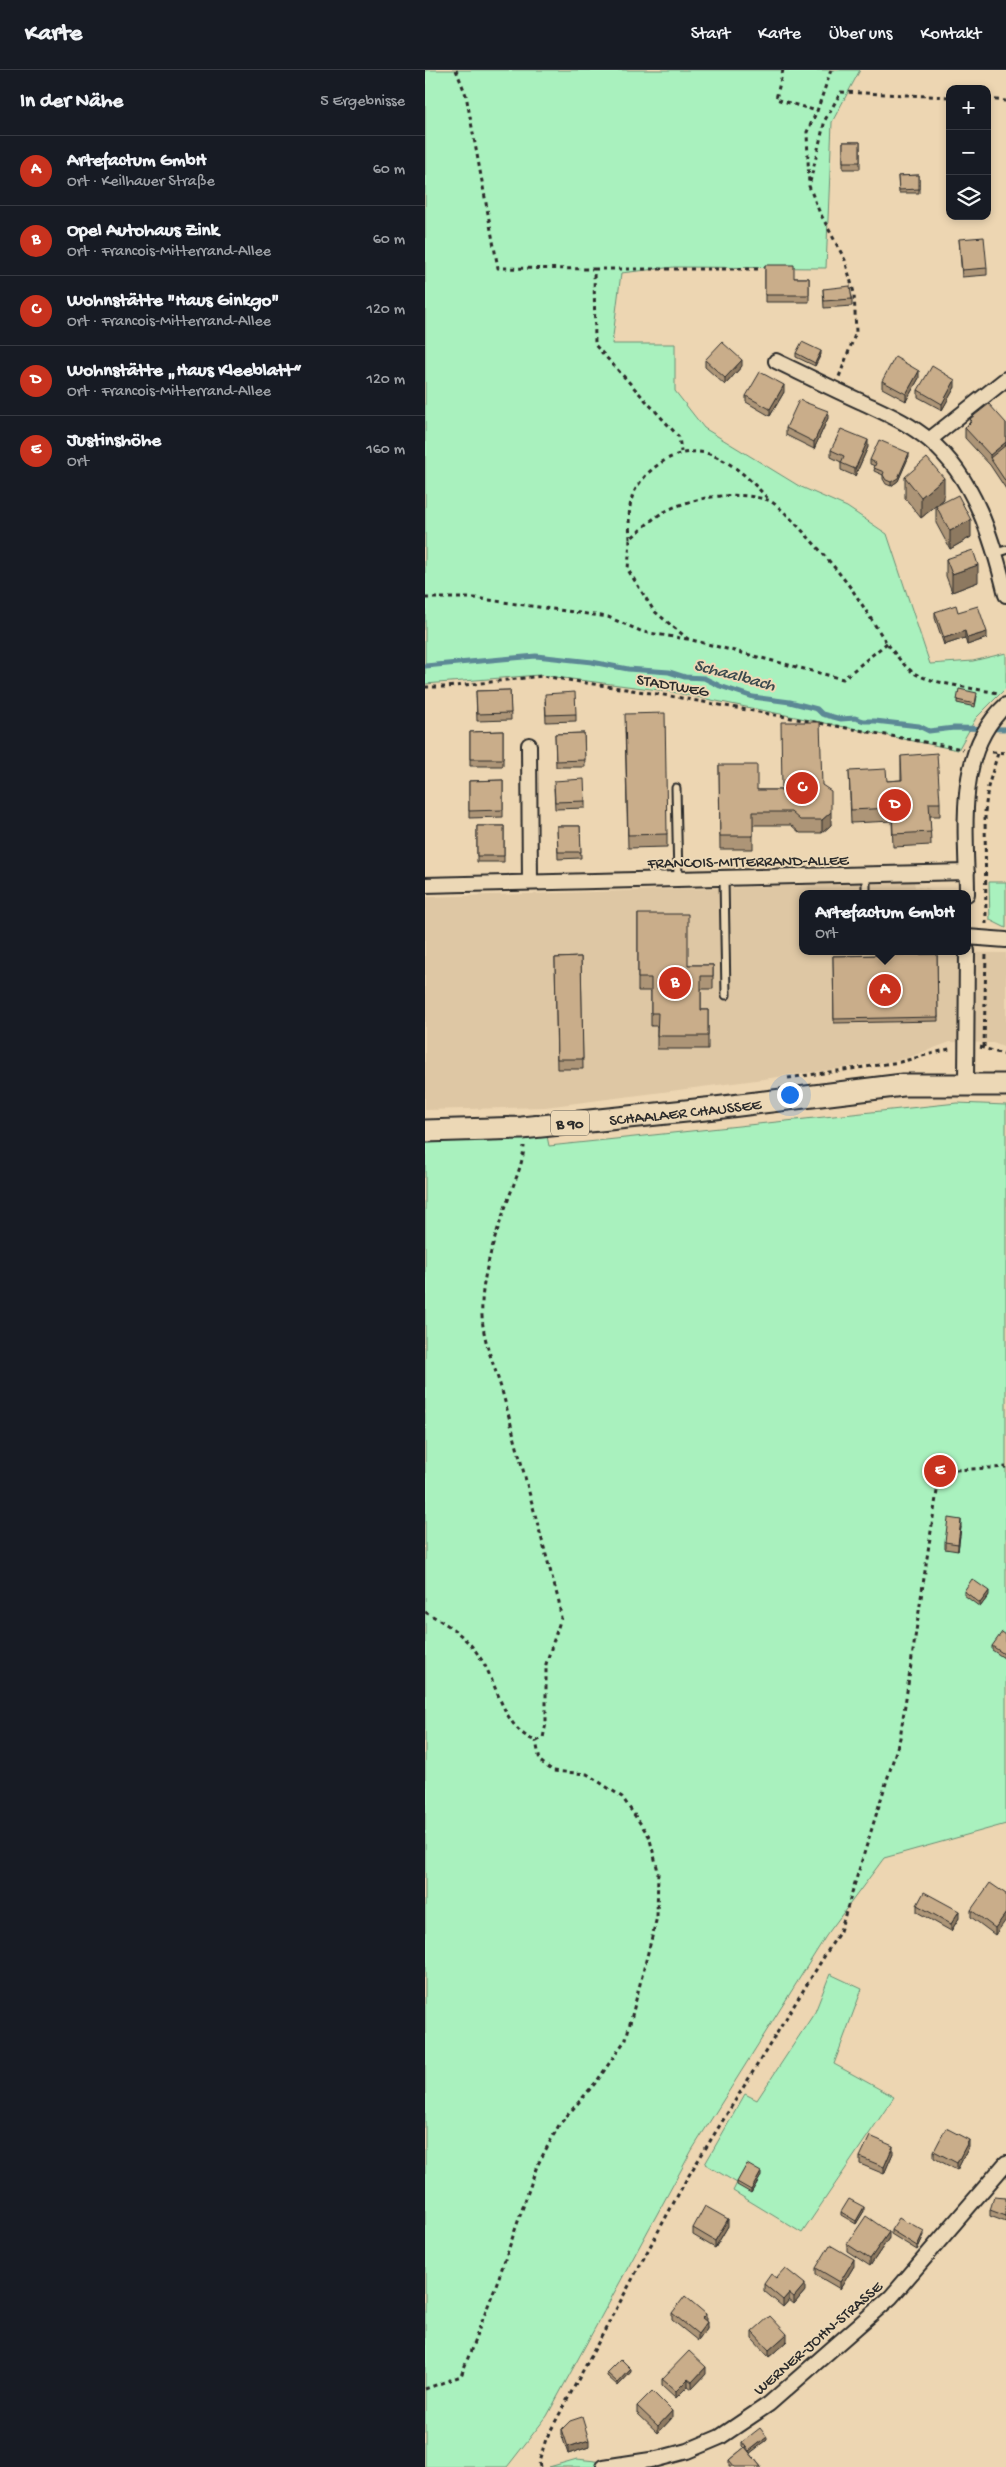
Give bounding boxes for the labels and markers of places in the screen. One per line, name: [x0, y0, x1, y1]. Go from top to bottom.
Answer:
pin: C: [786, 769, 818, 807]
pin: D: [879, 786, 911, 824]
pin: B: [659, 964, 691, 1002]
pin: A: [869, 971, 901, 1009]
pin: E: [924, 1452, 956, 1490]

